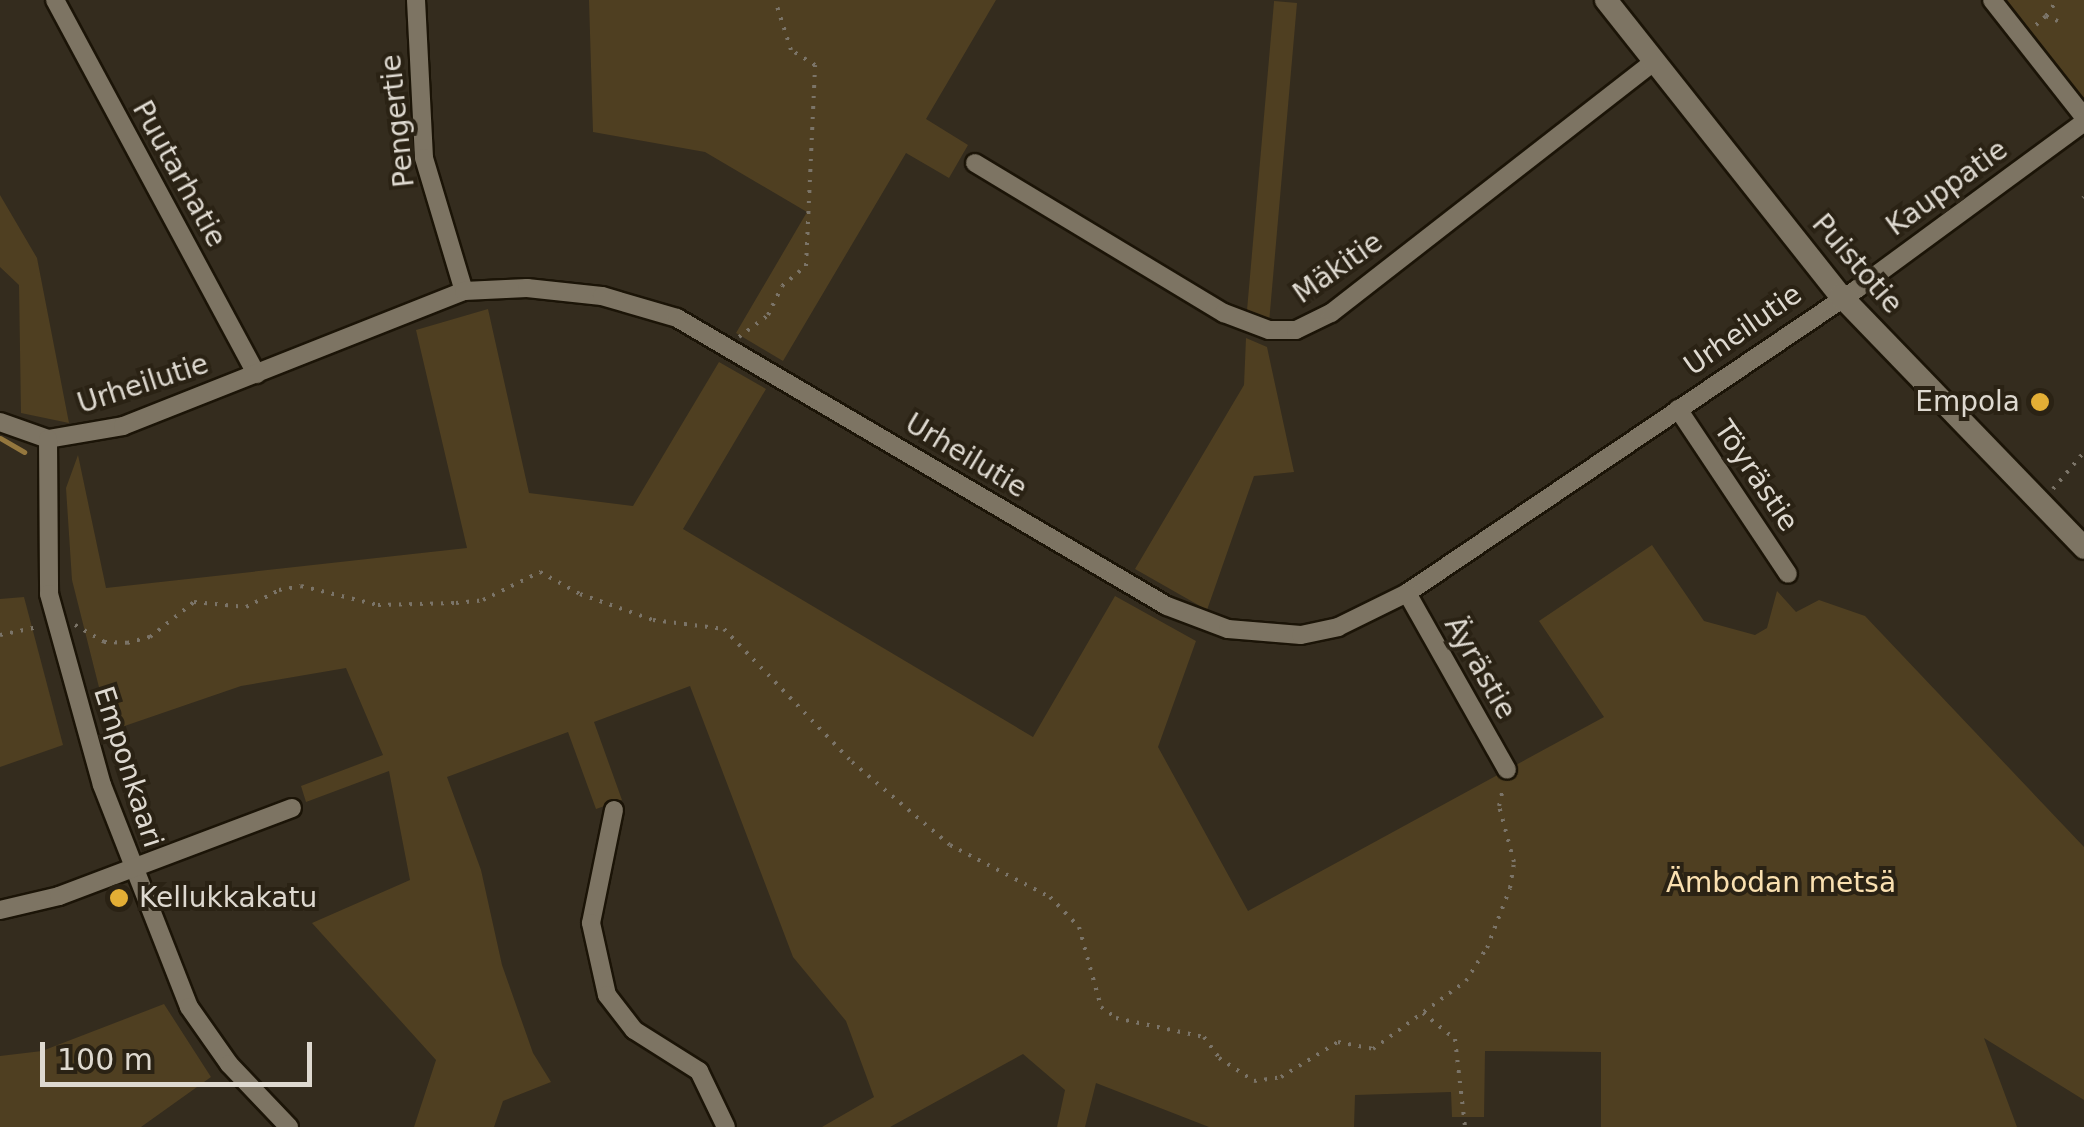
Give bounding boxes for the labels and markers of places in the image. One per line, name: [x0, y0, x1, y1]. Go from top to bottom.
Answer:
place label: Empola: [1915, 385, 2020, 419]
marker: Empola: [2029, 391, 2051, 413]
place label: Kellukkakatu: [139, 881, 317, 915]
marker: Kellukkakatu: [108, 887, 130, 909]

